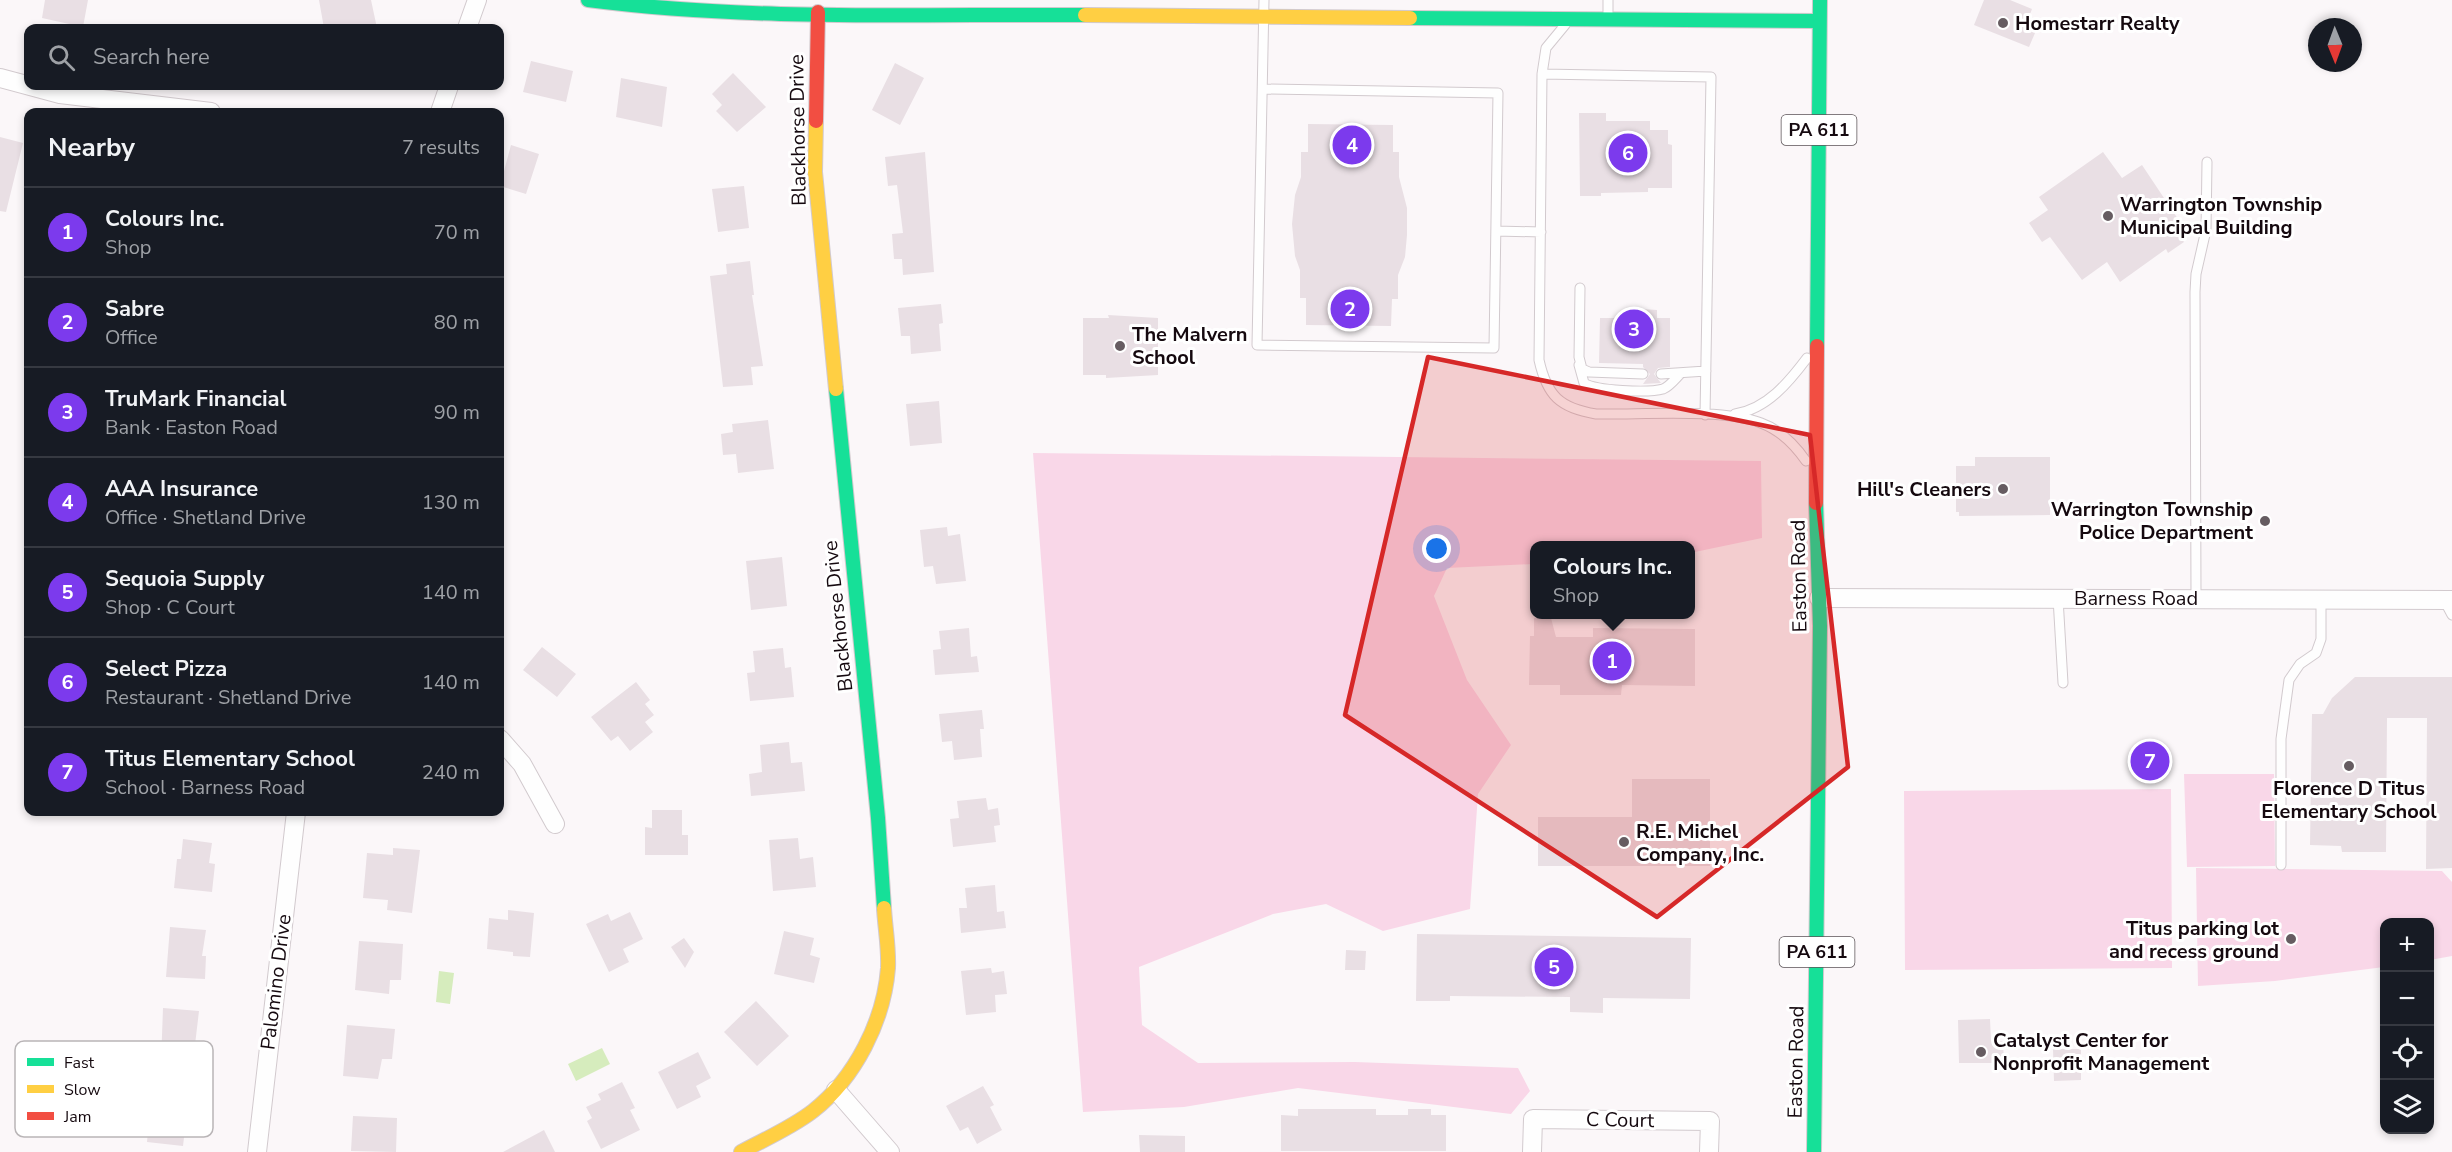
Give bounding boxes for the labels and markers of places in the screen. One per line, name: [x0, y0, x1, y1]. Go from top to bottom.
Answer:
place label: Homestarr Realty: [2015, 10, 2180, 37]
marker: Homestarr Realty: [1996, 16, 2010, 30]
pin: 4: [1332, 122, 1372, 168]
pin: 6: [1608, 130, 1648, 176]
place label: Warrington Township Municipal Building: [2120, 191, 2322, 241]
marker: Warrington Township Municipal Building: [2101, 209, 2115, 223]
pin: 2: [1330, 286, 1370, 332]
pin: 3: [1614, 306, 1654, 352]
place label: The Malvern School: [1132, 321, 1248, 371]
marker: The Malvern School: [1113, 339, 1127, 353]
place label: Hill's Cleaners: [1857, 476, 1991, 503]
marker: Hill's Cleaners: [1996, 482, 2010, 496]
place label: Warrington Township Police Department: [2051, 496, 2253, 546]
marker: Warrington Township Police Department: [2258, 514, 2272, 528]
pin: 1: [1592, 638, 1632, 684]
pin: 7: [2130, 738, 2170, 783]
marker: Florence D Titus Elementary School: [2342, 759, 2356, 773]
place label: Florence D Titus Elementary School: [2261, 775, 2437, 825]
place label: R.E. Michel Company, Inc.: [1636, 818, 1764, 868]
marker: R.E. Michel Company, Inc.: [1617, 835, 1631, 849]
place label: Titus parking lot and recess ground: [2109, 915, 2279, 965]
marker: Titus parking lot and recess ground: [2284, 932, 2298, 946]
pin: 5: [1534, 944, 1574, 990]
place label: Catalyst Center for Nonprofit Management: [1993, 1027, 2210, 1077]
marker: Catalyst Center for Nonprofit Management: [1974, 1045, 1988, 1059]

